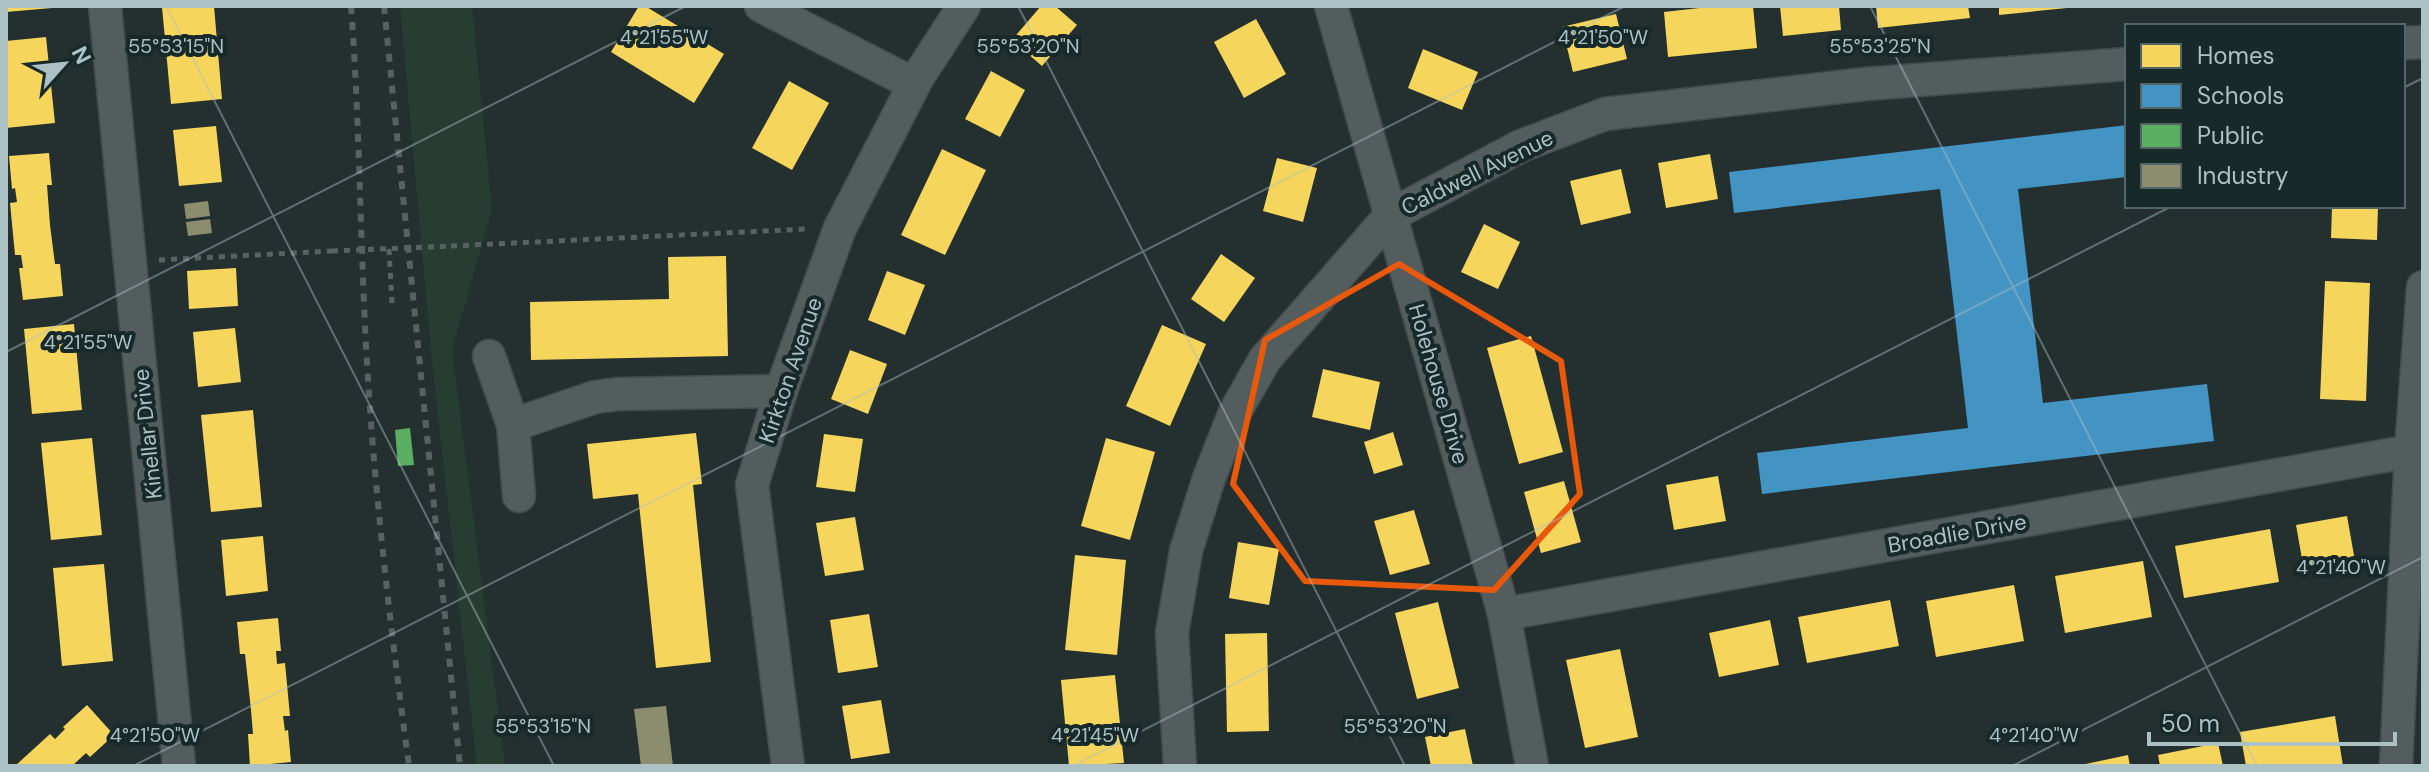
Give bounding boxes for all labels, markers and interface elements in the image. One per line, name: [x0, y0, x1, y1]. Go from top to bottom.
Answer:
north arrow: [24, 24, 104, 104]
text: 4°21'55"W: [620, 24, 708, 50]
text: 4°21'50"W: [1558, 24, 1648, 50]
legend: [2125, 24, 2405, 208]
text: 55°53'15"N: [128, 33, 224, 59]
text: 55°53'20"N: [976, 33, 1080, 59]
text: 55°53'25"N: [1829, 33, 1931, 59]
text: Homes: [2197, 40, 2275, 71]
text: N: [65, 41, 98, 69]
text: Schools: [2197, 80, 2284, 111]
text: Public: [2197, 120, 2265, 151]
street label: Caldwell Avenue: [1396, 123, 1558, 222]
text: Industry: [2197, 160, 2288, 191]
street label: Kirkton Avenue: [752, 294, 829, 447]
street label: Holehouse Drive: [1402, 301, 1475, 468]
text: 4°21'55"W: [44, 329, 132, 355]
street label: Kinellar Drive: [126, 367, 169, 501]
street label: Broadlie Drive: [1885, 507, 2029, 560]
text: 4°21'40"W: [2296, 554, 2386, 580]
scale bar: [2149, 696, 2395, 746]
text: 50 m: [2161, 708, 2220, 739]
text: 55°53'15"N: [495, 713, 591, 739]
text: 55°53'20"N: [1343, 713, 1447, 739]
text: 4°21'50"W: [110, 722, 200, 748]
text: 4°21'45"W: [1051, 722, 1139, 748]
text: 4°21'40"W: [1989, 722, 2079, 748]

